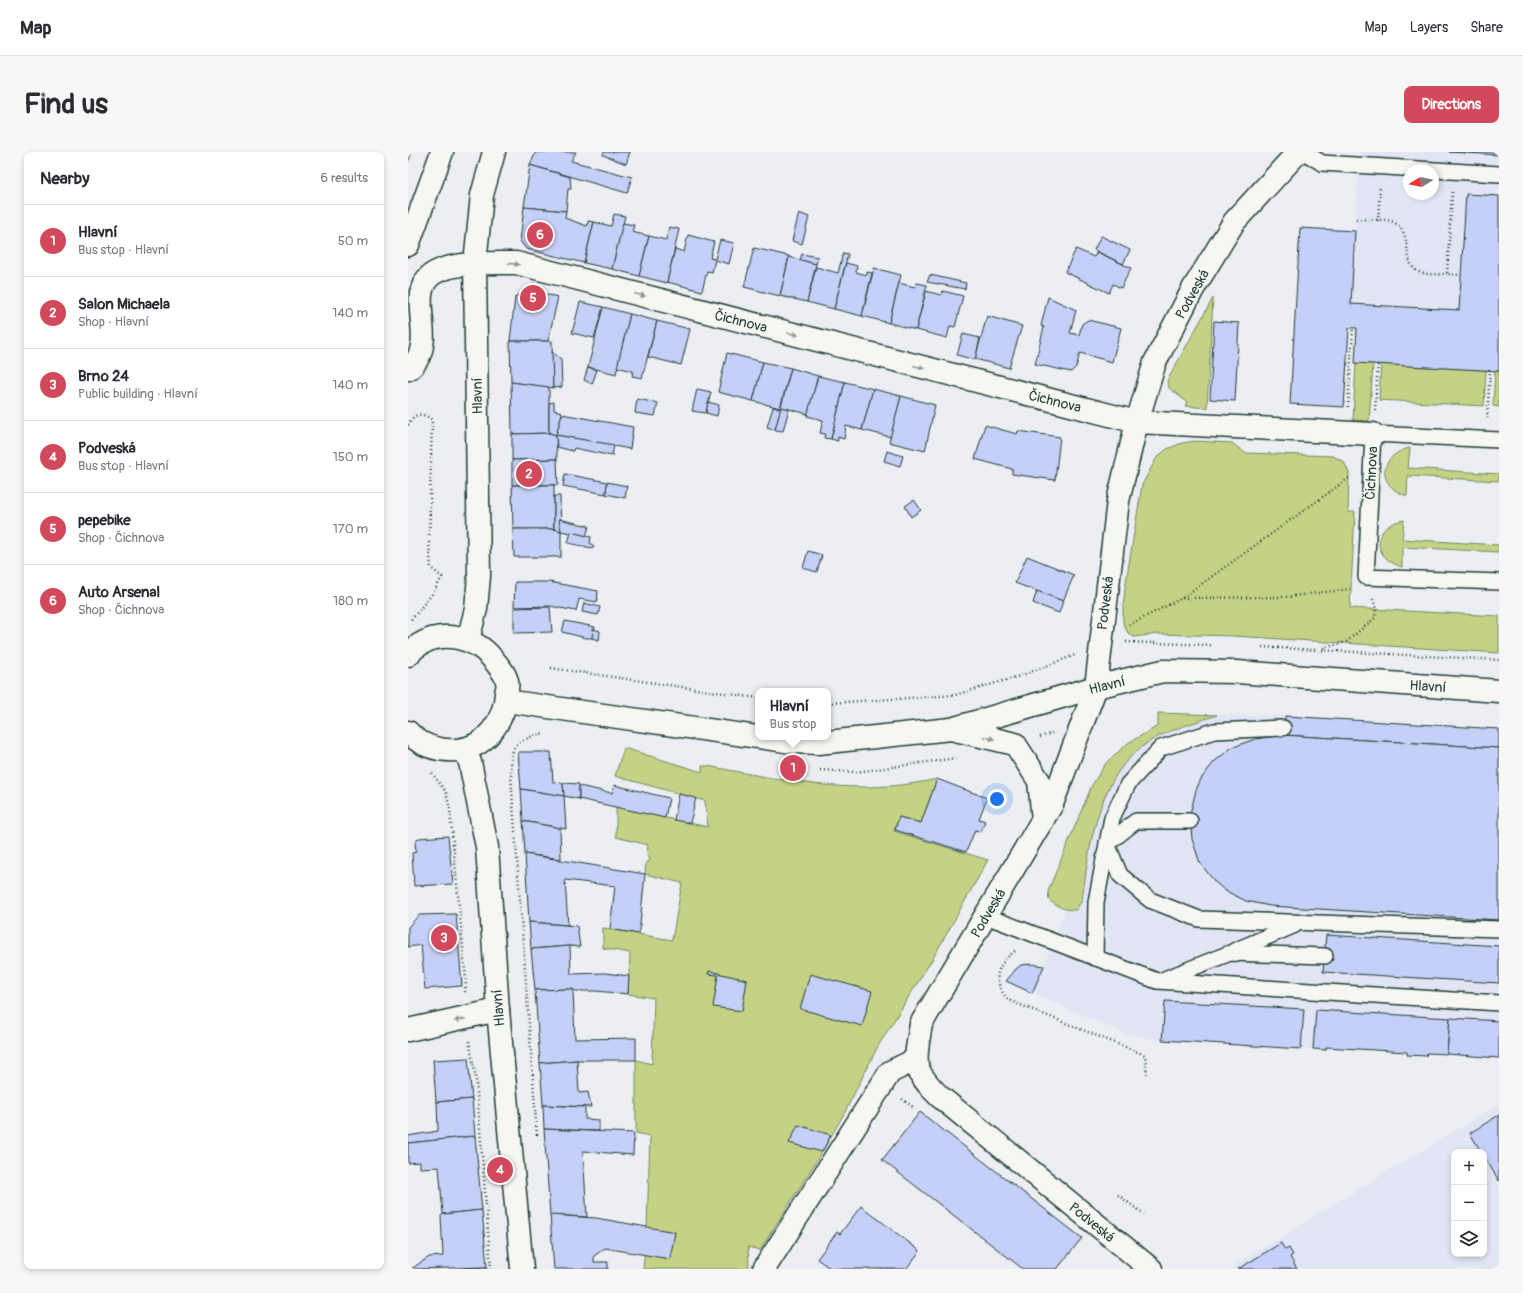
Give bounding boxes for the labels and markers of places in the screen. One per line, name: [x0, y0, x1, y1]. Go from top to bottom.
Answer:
pin: 6: [527, 220, 553, 250]
pin: 5: [520, 283, 546, 313]
pin: 2: [516, 459, 542, 489]
pin: 1: [780, 753, 806, 783]
pin: 3: [431, 923, 457, 953]
pin: 4: [487, 1155, 513, 1185]

